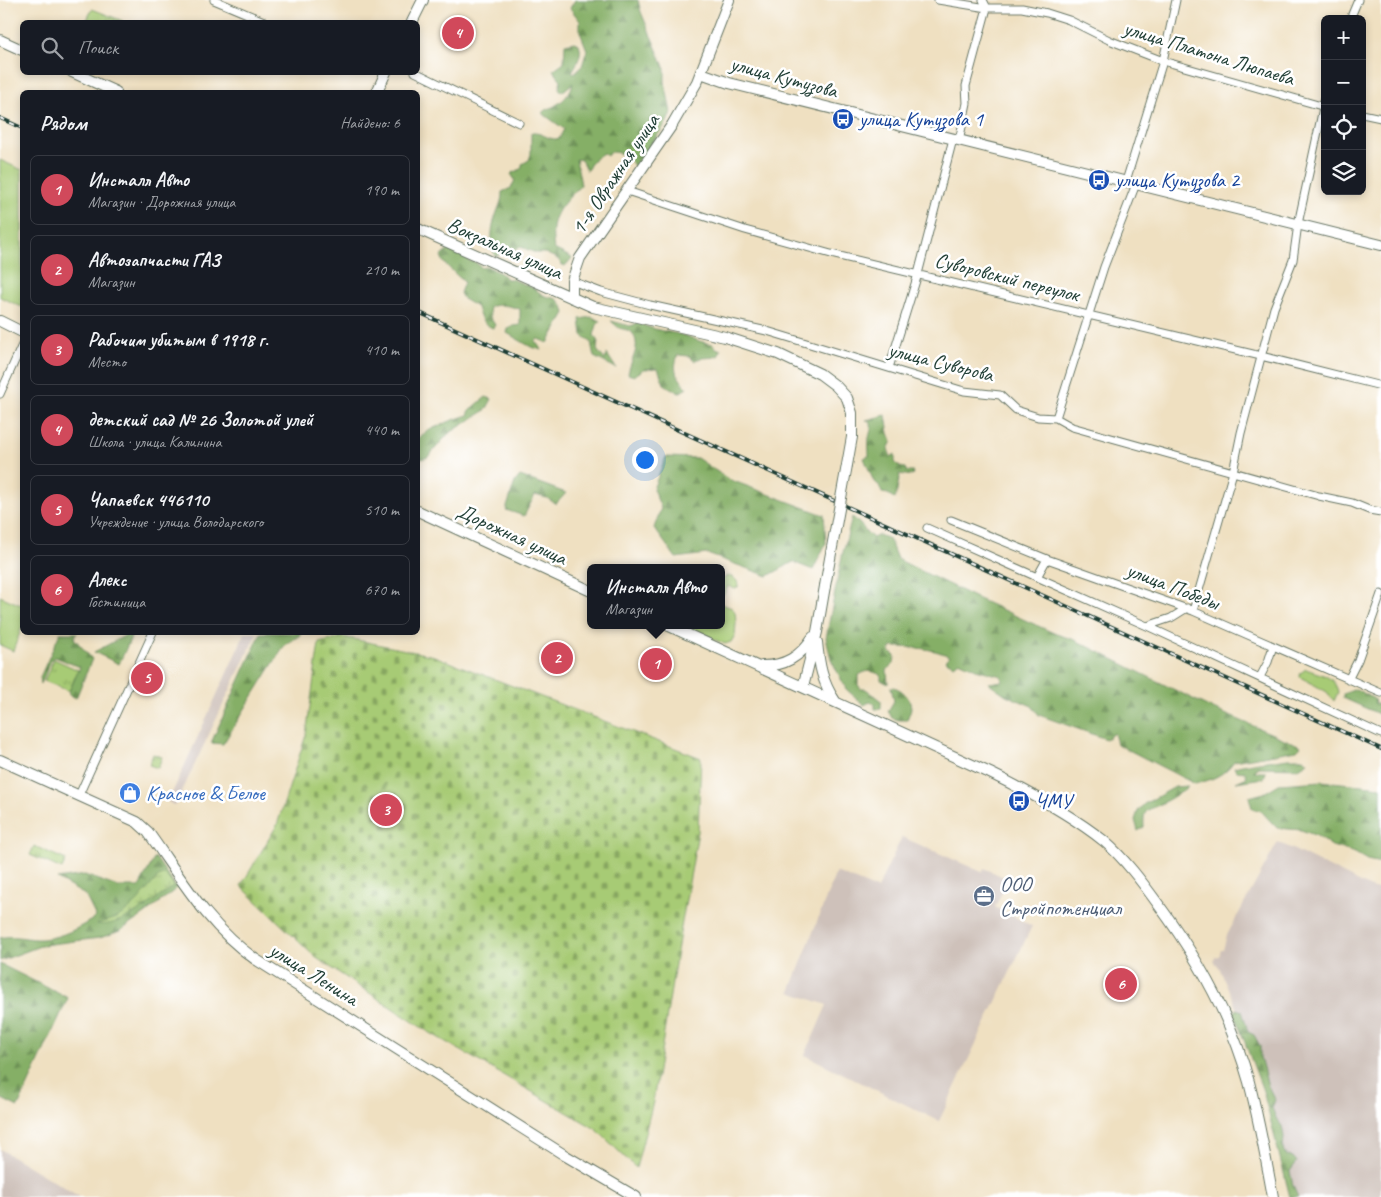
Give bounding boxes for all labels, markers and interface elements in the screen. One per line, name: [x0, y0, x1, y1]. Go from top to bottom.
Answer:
pin: 4: [442, 14, 474, 52]
street label: улица Платона Люпаева: [1119, 14, 1299, 92]
map controls: [1321, 15, 1366, 195]
button: +: [1321, 15, 1366, 60]
search box: [20, 20, 420, 75]
icon: search: [38, 34, 66, 62]
text: Поиск: [78, 36, 118, 60]
street label: улица Кутузова: [725, 50, 842, 105]
button: −: [1321, 60, 1366, 105]
button: locate: [1321, 105, 1366, 150]
place label: улица Кутузова 1: [857, 106, 985, 133]
street label: 1-я Овражная улица: [565, 107, 666, 239]
bus stop icon: улица Кутузова 1: [831, 107, 855, 131]
text: Рядом: [40, 110, 87, 136]
text: Найдено: 6: [340, 113, 400, 133]
button: layers: [1321, 150, 1366, 195]
place label: улица Кутузова 2: [1113, 167, 1241, 194]
text: Инсталл Авто: [88, 168, 189, 192]
bus stop icon: улица Кутузова 2: [1087, 168, 1111, 192]
text: 1: [53, 180, 61, 200]
text: 190 m: [365, 180, 399, 200]
text: Магазин · Дорожная улица: [88, 192, 235, 212]
street label: Вокзальная улица: [443, 211, 568, 286]
street label: Суворовский переулок: [932, 247, 1084, 308]
text: Автозапчасти ГАЗ: [88, 248, 220, 272]
text: 2: [53, 260, 61, 280]
text: 210 m: [365, 260, 399, 280]
text: Магазин: [88, 272, 135, 292]
text: Рабочим убитым в 1918 г.: [88, 328, 268, 352]
street label: улица Суворова: [884, 336, 998, 388]
text: 3: [53, 340, 61, 360]
text: 410 m: [365, 340, 399, 360]
text: Место: [88, 352, 126, 372]
text: детский сад № 26 Золотой улей: [88, 408, 313, 432]
text: 4: [53, 420, 61, 440]
text: 440 m: [365, 420, 399, 440]
text: Школа · улица Калинина: [88, 432, 221, 452]
your location: [632, 447, 658, 473]
text: Чапаевск 446110: [88, 488, 209, 512]
street label: Дорожная улица: [453, 497, 573, 571]
text: 5: [54, 500, 60, 520]
text: 510 m: [365, 500, 399, 520]
text: Учреждение · улица Володарского: [88, 512, 263, 532]
street label: улица Победы: [1121, 556, 1225, 616]
popup: [587, 564, 725, 629]
text: Алекс: [88, 568, 127, 592]
text: Инсталл Авто: [606, 575, 706, 599]
text: 6: [53, 580, 61, 600]
text: 670 m: [365, 580, 399, 600]
text: Гостиница: [88, 592, 145, 612]
text: Магазин: [606, 599, 652, 619]
pin: 2: [541, 639, 573, 677]
pin: 1: [640, 645, 672, 683]
pin: 5: [131, 659, 163, 697]
place label: Красное & Белое: [146, 780, 266, 806]
shop icon: Красное & Белое: [118, 781, 142, 805]
place label: ЧМУ: [1035, 788, 1075, 814]
bus stop icon: ЧМУ: [1007, 789, 1031, 813]
pin: 3: [370, 791, 402, 829]
place label: ООО Стройпотенциал: [1000, 871, 1123, 921]
office icon: ООО Стройпотенциал: [972, 884, 996, 908]
street label: улица Ленина: [263, 935, 365, 1013]
pin: 6: [1105, 965, 1137, 1003]

